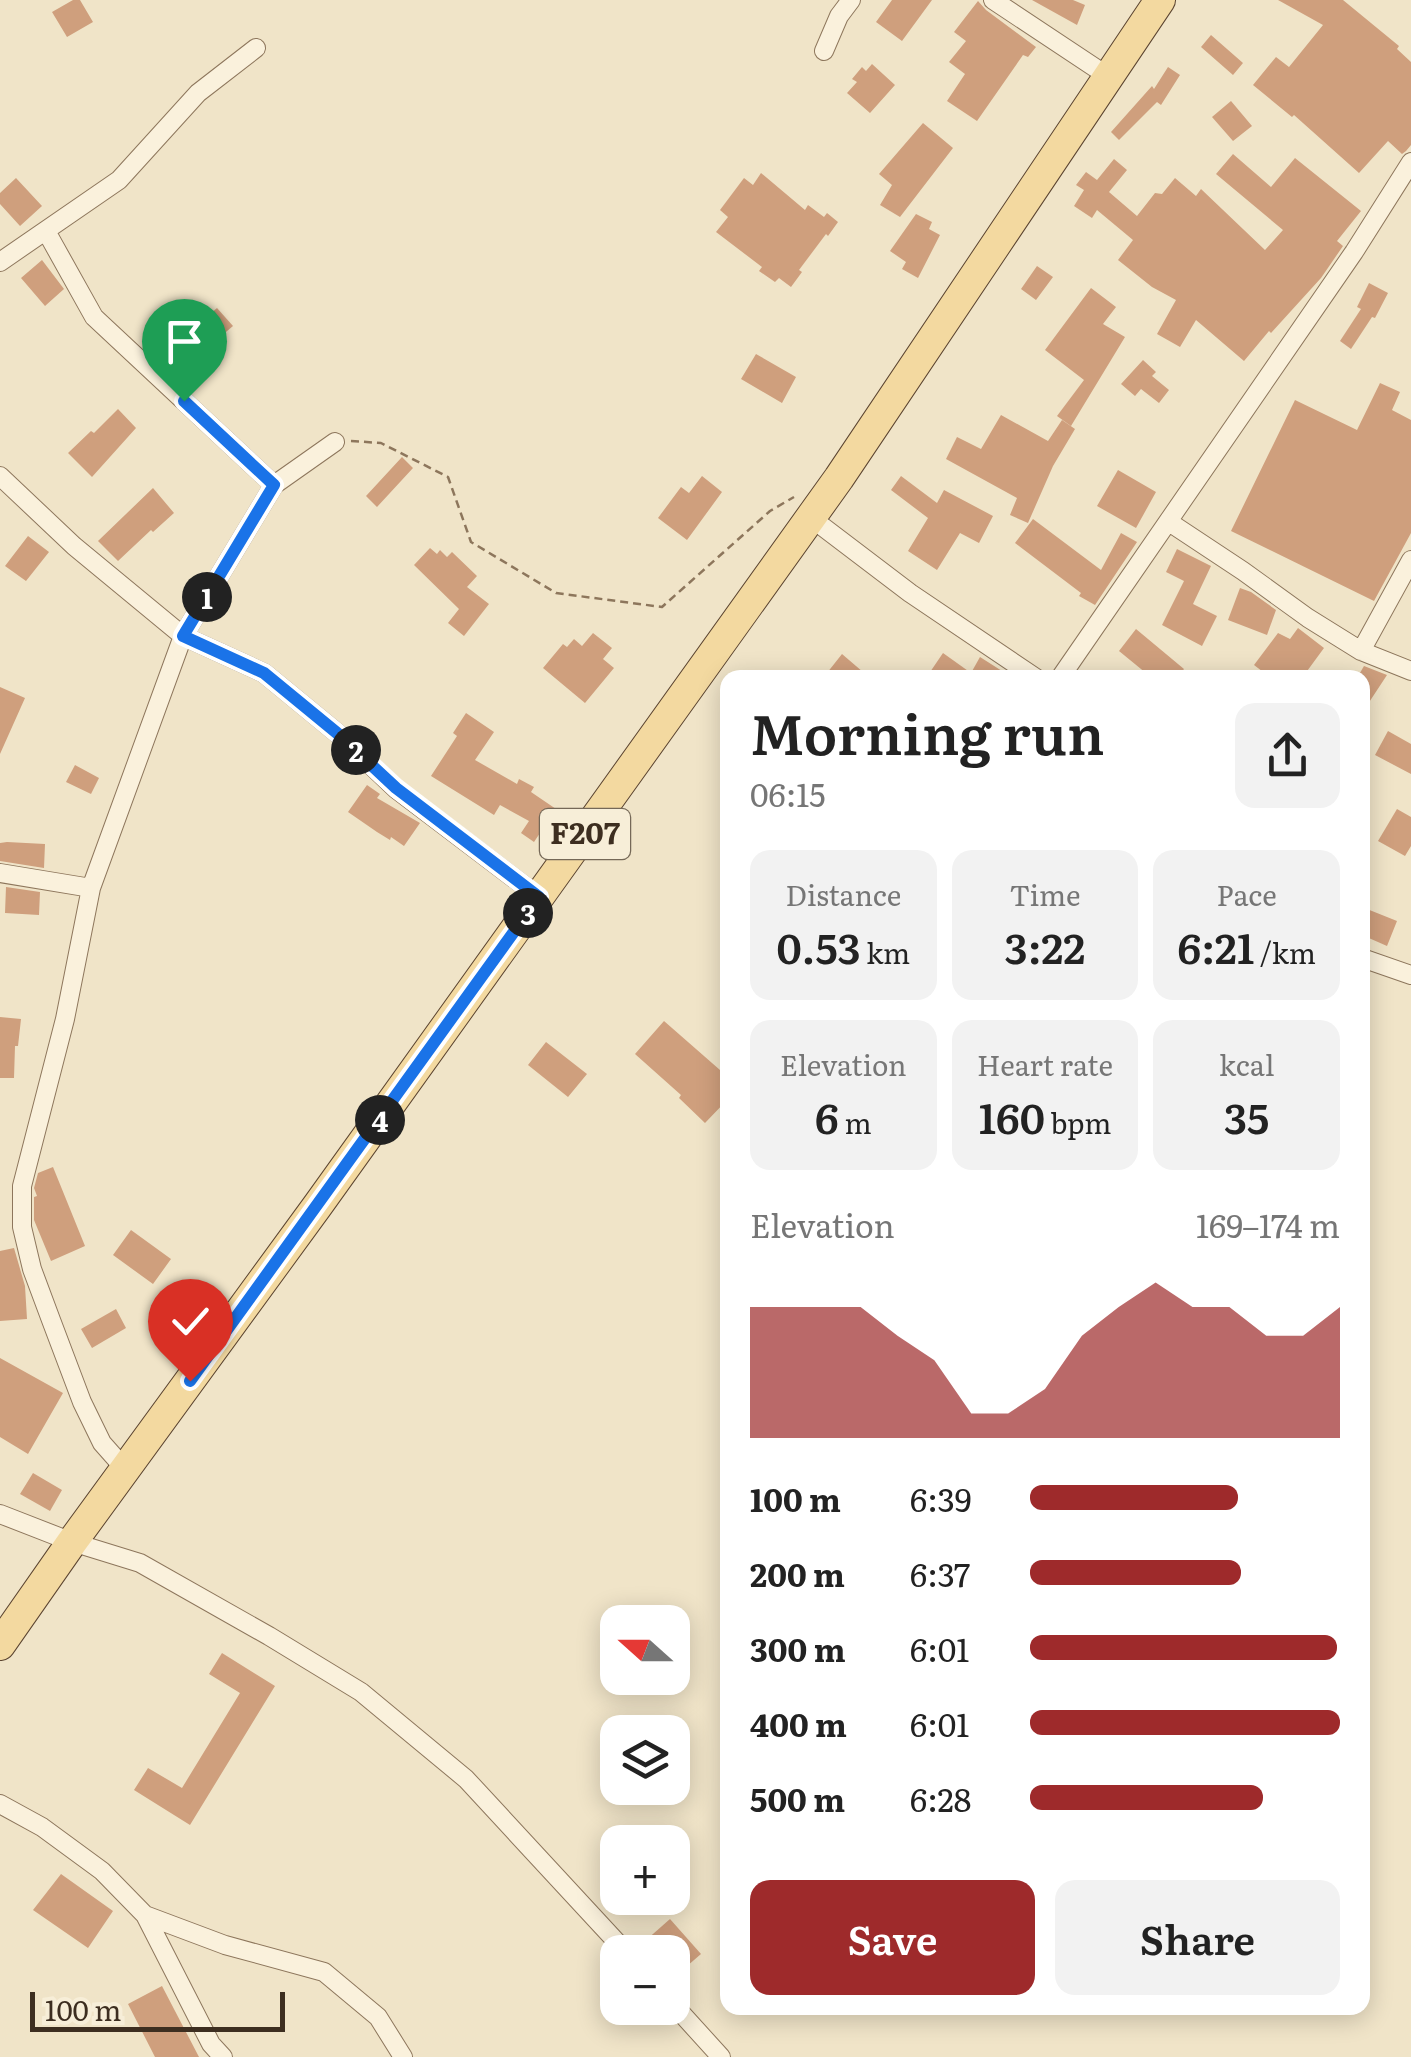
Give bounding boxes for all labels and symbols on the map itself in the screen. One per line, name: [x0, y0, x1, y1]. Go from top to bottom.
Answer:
pin: [142, 299, 227, 402]
pin: 1: [182, 572, 232, 622]
pin: 2: [331, 725, 381, 775]
road number: F207: [540, 809, 630, 859]
pin: 3: [503, 888, 553, 938]
pin: 4: [355, 1095, 405, 1145]
pin: [148, 1279, 233, 1382]
north arrow: [600, 1605, 690, 1695]
scale bar: [30, 1987, 285, 2032]

